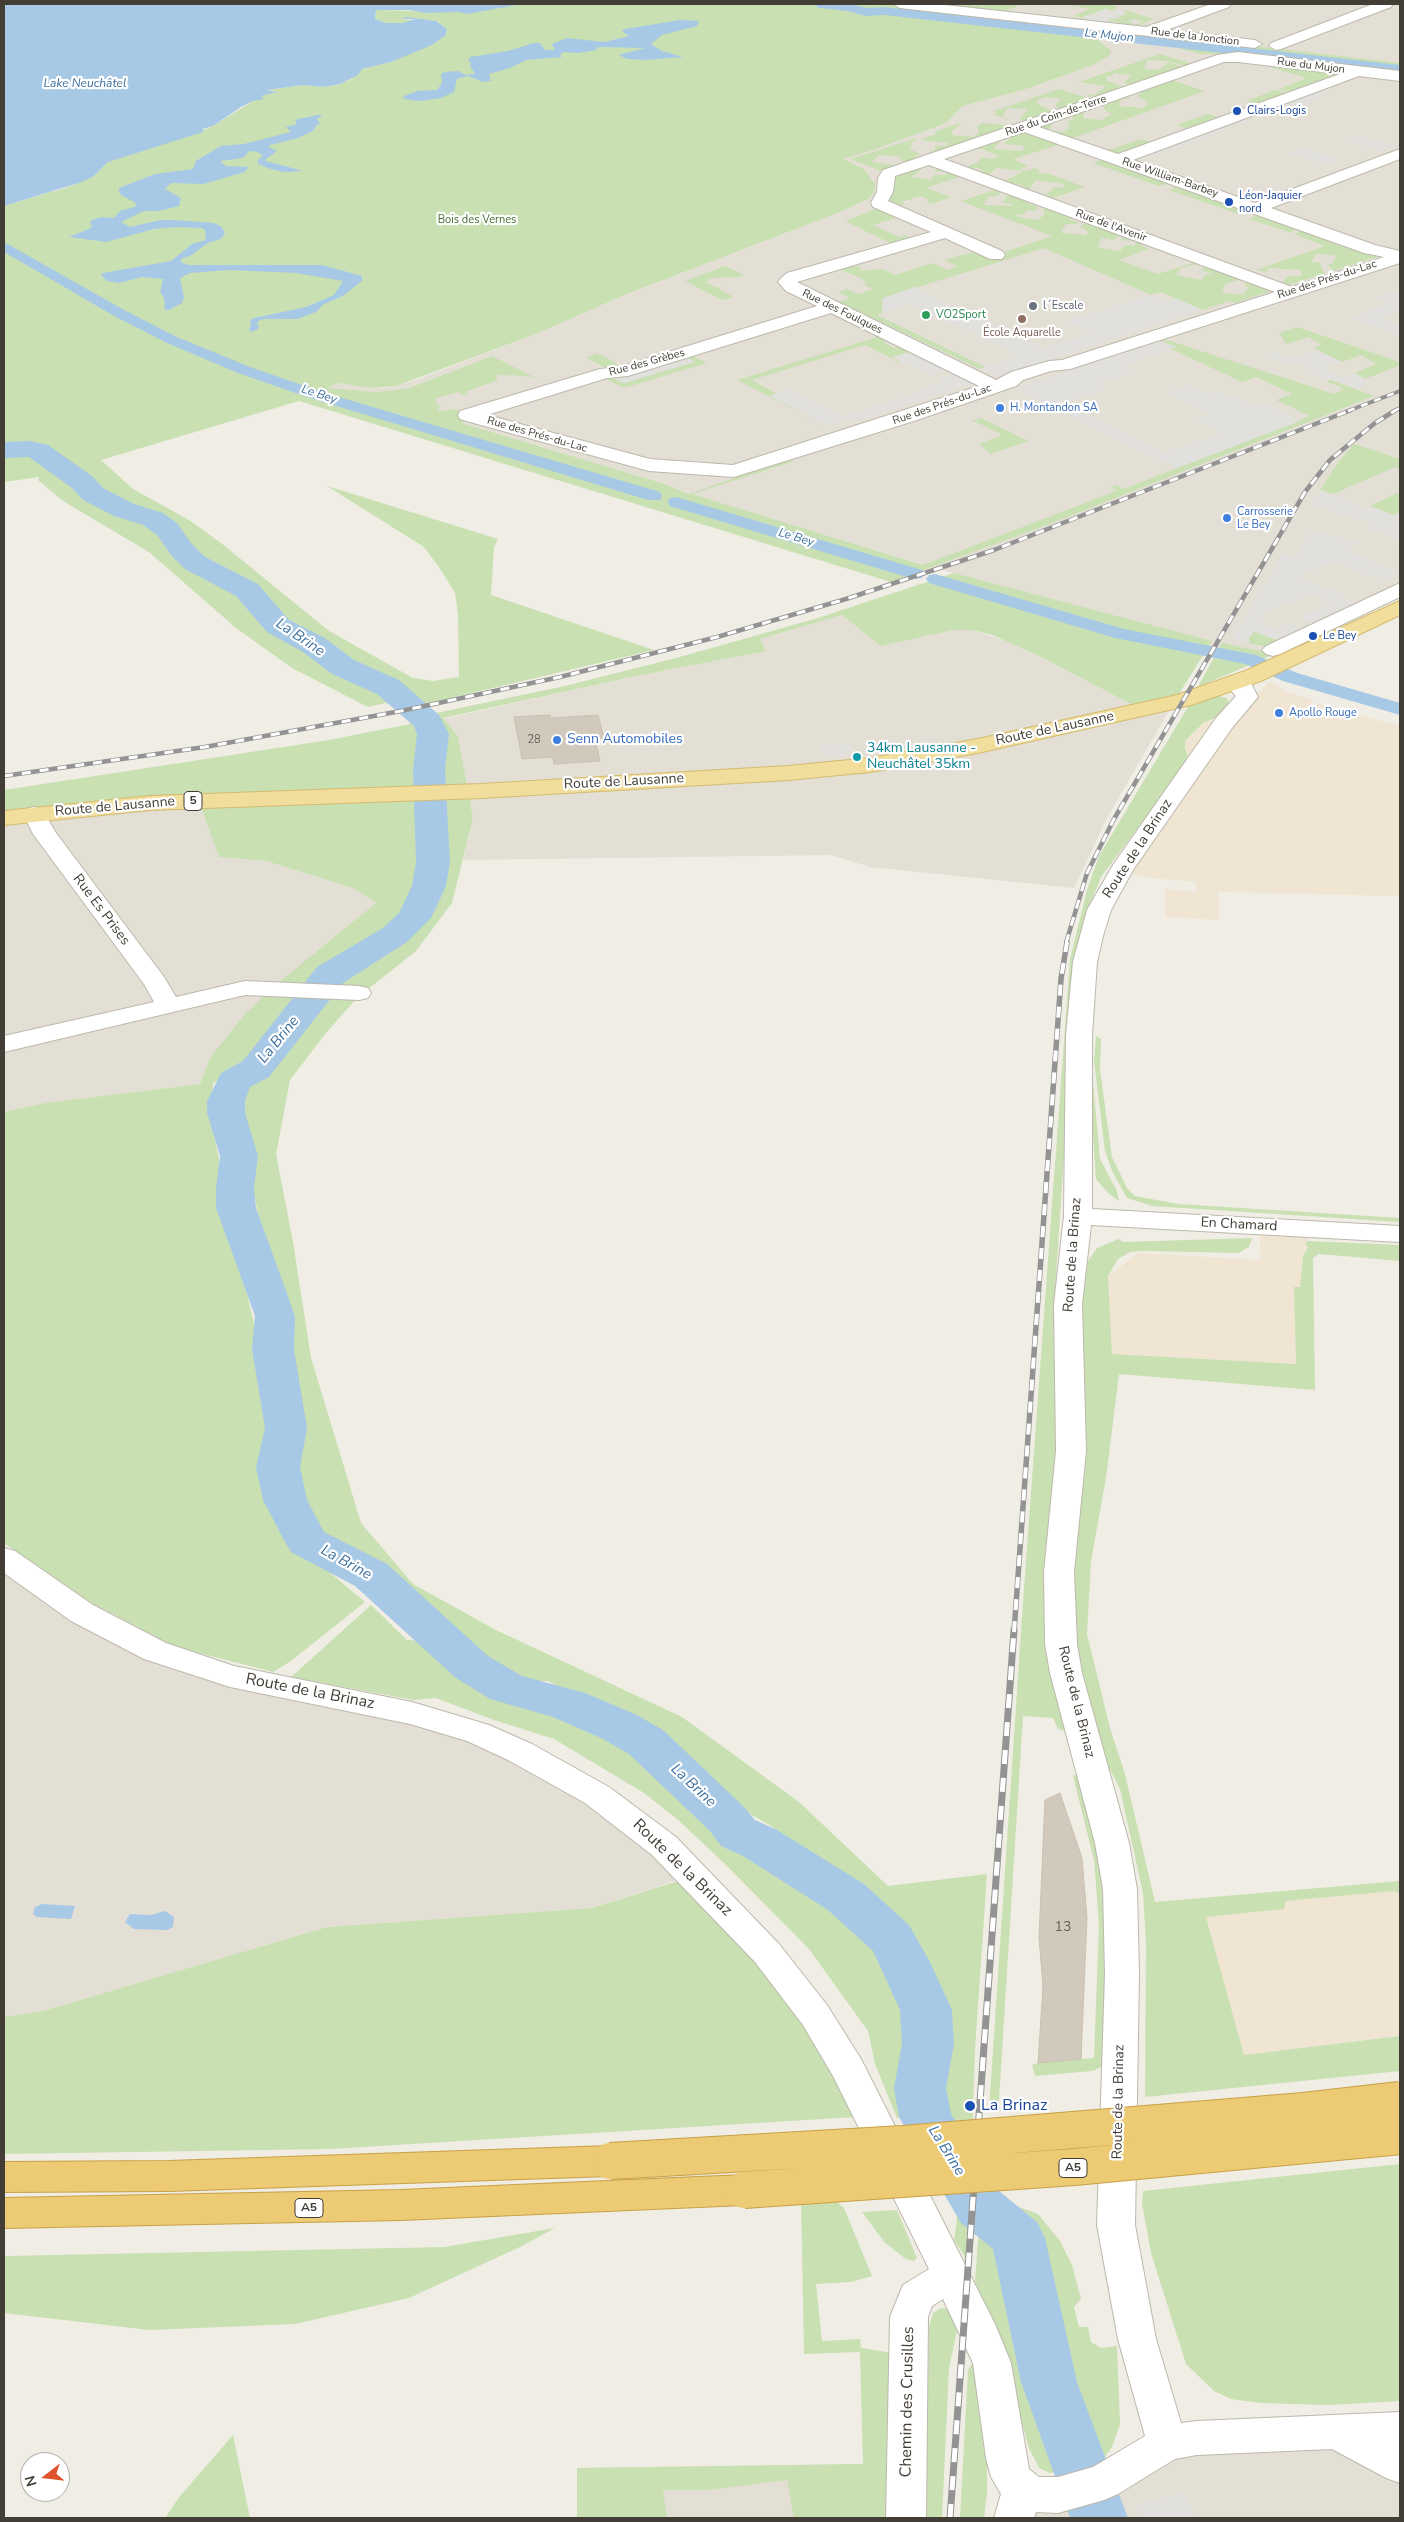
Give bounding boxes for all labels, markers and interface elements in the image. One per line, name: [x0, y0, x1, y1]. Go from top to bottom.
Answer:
street label: Rue de la Jonction: [1150, 25, 1240, 49]
water label: Le Mujon: [1084, 26, 1134, 46]
street label: Rue du Mujon: [1276, 55, 1346, 77]
water label: Lake Neuchâtel: [44, 77, 126, 91]
street label: Rue du Coin-de-Terre: [1004, 92, 1108, 140]
place label: Clairs-Logis: [1247, 104, 1306, 118]
marker: Clairs-Logis: [1231, 105, 1243, 117]
street label: Rue William-Barbey: [1120, 155, 1220, 201]
place label: Léon-Jaquier nord: [1239, 189, 1302, 215]
marker: Léon-Jaquier nord: [1223, 196, 1235, 208]
street label: Rue de l'Avenir: [1074, 207, 1148, 245]
park label: Bois des Vernes: [438, 213, 516, 227]
street label: Rue des Prés-du-Lac: [1276, 258, 1378, 302]
street label: Rue des Foulques: [800, 287, 884, 337]
place label: l´Escale: [1043, 299, 1083, 313]
marker: l´Escale: [1027, 300, 1039, 312]
place label: VO2Sport: [936, 308, 986, 322]
marker: VO2Sport: [920, 309, 932, 321]
marker: École Aquarelle: [1016, 313, 1028, 325]
place label: École Aquarelle: [983, 326, 1061, 340]
street label: Rue des Grèbes: [608, 347, 686, 379]
street label: Rue des Prés-du-Lac: [891, 382, 993, 428]
water label: Le Bey: [299, 383, 339, 407]
place label: H. Montandon SA: [1010, 401, 1098, 415]
marker: H. Montandon SA: [994, 402, 1006, 414]
street label: Rue des Prés-du-Lac: [485, 414, 589, 456]
place label: Carrosserie Le Bey: [1237, 505, 1293, 531]
marker: Carrosserie Le Bey: [1221, 512, 1233, 524]
water label: Le Bey: [776, 526, 816, 550]
water label: La Brine: [272, 615, 328, 661]
place label: Le Bey: [1323, 629, 1356, 643]
marker: Le Bey: [1307, 630, 1319, 642]
place label: Apollo Rouge: [1289, 706, 1357, 720]
marker: Apollo Rouge: [1273, 707, 1285, 719]
street label: Route de Lausanne: [994, 708, 1116, 750]
place label: Senn Automobiles: [567, 732, 683, 748]
house number: 28: [527, 733, 541, 747]
marker: Senn Automobiles: [551, 734, 563, 746]
place label: 34km Lausanne - Neuchâtel 35km: [867, 741, 976, 774]
marker: 34km Lausanne - Neuchâtel 35km: [851, 751, 863, 763]
street label: Route de Lausanne: [563, 770, 685, 794]
road number: 5: [184, 791, 202, 810]
street label: Route de Lausanne: [54, 793, 176, 821]
street label: Route de la Brinaz: [1100, 796, 1176, 902]
street label: Rue Es Prises: [69, 871, 133, 949]
water label: La Brine: [255, 1013, 303, 1067]
street label: Route de la Brinaz: [1061, 1197, 1085, 1313]
street label: En Chamard: [1200, 1215, 1278, 1235]
water label: La Brine: [317, 1542, 375, 1584]
street label: Route de la Brinaz: [1054, 1644, 1098, 1760]
street label: Route de la Brinaz: [244, 1670, 376, 1714]
water label: La Brine: [667, 1761, 719, 1811]
street label: Route de la Brinaz: [628, 1816, 736, 1920]
house number: 13: [1055, 1920, 1071, 1936]
street label: Route de la Brinaz: [1110, 2045, 1128, 2159]
place label: La Brinaz: [981, 2096, 1048, 2116]
marker: La Brinaz: [963, 2099, 977, 2113]
water label: La Brine: [924, 2123, 968, 2179]
road number: A5: [1059, 2158, 1087, 2178]
road number: A5: [295, 2198, 323, 2218]
street label: Chemin des Crusilles: [897, 2326, 919, 2478]
north arrow: [20, 2452, 70, 2502]
text: N: [20, 2473, 42, 2489]

